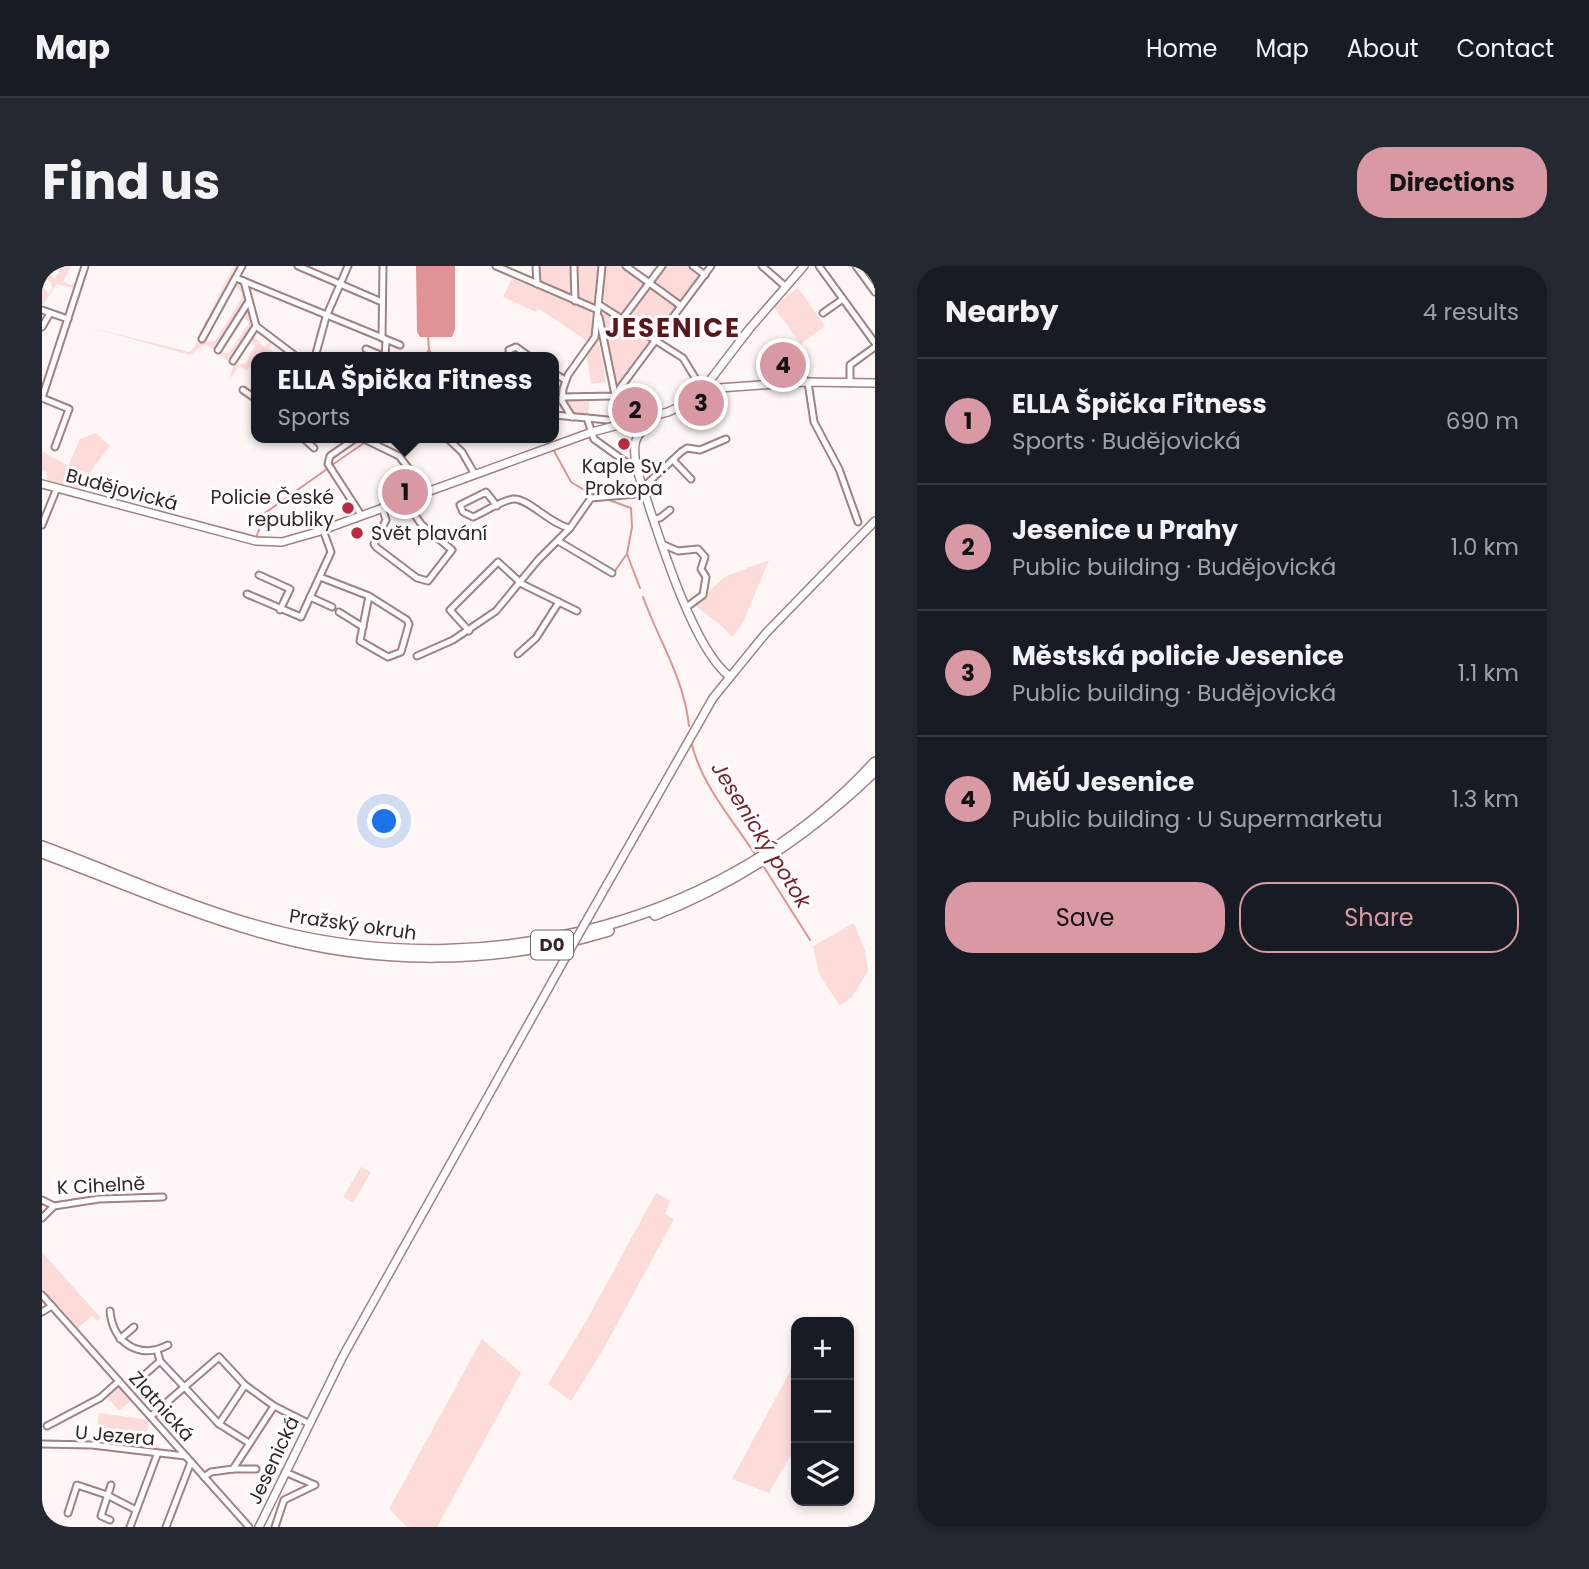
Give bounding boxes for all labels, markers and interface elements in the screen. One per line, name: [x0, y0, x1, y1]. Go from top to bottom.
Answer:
text: Map: [35, 24, 110, 71]
text: Home: [1146, 32, 1218, 65]
text: Map: [1256, 32, 1309, 65]
text: About: [1347, 32, 1418, 65]
text: Contact: [1456, 32, 1554, 65]
button: Directions: [1357, 147, 1547, 218]
text: Find us: [42, 148, 220, 216]
text: Nearby: [945, 290, 1059, 333]
text: 4 results: [1423, 296, 1519, 328]
district label: JESENICE: [605, 310, 741, 346]
pin: 4: [760, 339, 806, 391]
popup: [251, 352, 559, 443]
text: ELLA Špička Fitness: [278, 362, 532, 398]
pin: 3: [678, 377, 724, 429]
pin: 2: [612, 384, 658, 436]
text: ELLA Špička Fitness: [1012, 386, 1267, 422]
text: Sports: [278, 401, 350, 433]
text: 1: [964, 405, 972, 437]
text: 690 m: [1446, 405, 1519, 437]
text: Sports · Budějovická: [1012, 425, 1241, 457]
marker: Kaple Sv. Prokopa: [616, 436, 632, 452]
place label: Kaple Sv. Prokopa: [582, 453, 666, 502]
street label: Budějovická: [63, 462, 181, 517]
pin: 1: [382, 466, 428, 518]
place label: Policie České republiky: [210, 484, 334, 533]
marker: Policie České republiky: [340, 500, 356, 516]
text: Jesenice u Prahy: [1012, 512, 1238, 548]
place label: Svět plavání: [371, 520, 488, 547]
marker: Svět plavání: [349, 525, 365, 541]
text: 2: [961, 531, 975, 563]
text: 1.0 km: [1451, 531, 1519, 563]
text: Public building · Budějovická: [1012, 551, 1336, 583]
text: Městská policie Jesenice: [1012, 638, 1344, 674]
text: 3: [961, 657, 975, 689]
text: 1.1 km: [1458, 657, 1519, 689]
text: Public building · Budějovická: [1012, 677, 1336, 709]
water label: Jesenický potok: [705, 756, 819, 915]
text: MěÚ Jesenice: [1012, 764, 1194, 800]
text: 4: [960, 783, 976, 815]
text: 1.3 km: [1452, 783, 1519, 815]
text: Public building · U Supermarketu: [1012, 803, 1383, 835]
your location: [367, 804, 401, 838]
button: Save: [945, 882, 1225, 953]
button: Share: [1239, 882, 1519, 953]
street label: Pražský okruh: [287, 902, 418, 947]
road number: D0: [531, 930, 573, 960]
street label: K Cihelně: [56, 1170, 146, 1201]
map controls: [791, 1317, 854, 1506]
button: +: [791, 1317, 854, 1380]
street label: Zlatnická: [123, 1365, 200, 1447]
button: −: [791, 1380, 854, 1443]
street label: Jesenická: [241, 1412, 306, 1509]
street label: U Jezera: [74, 1419, 156, 1452]
button: layers: [791, 1443, 854, 1506]

